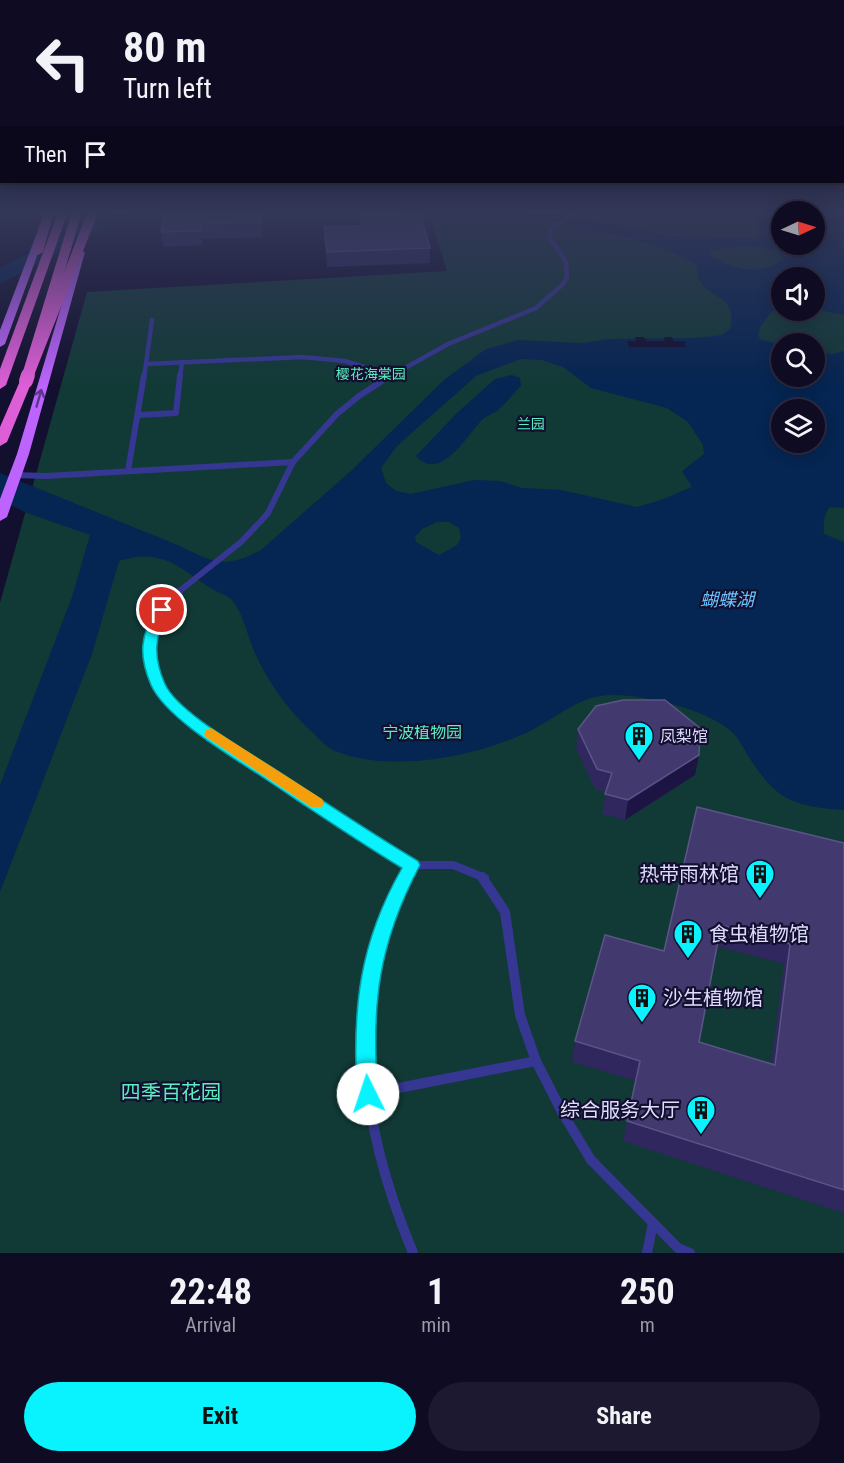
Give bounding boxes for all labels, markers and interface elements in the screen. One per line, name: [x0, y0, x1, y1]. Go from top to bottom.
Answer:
text: 80 m: [123, 23, 206, 72]
icon: left: [24, 24, 102, 102]
text: Turn left: [123, 73, 212, 105]
icon: arrive: [79, 138, 112, 171]
text: Then: [24, 142, 67, 167]
north arrow: [771, 201, 825, 255]
map controls: [771, 201, 825, 453]
button: sound: [771, 267, 825, 321]
button: search: [771, 333, 825, 387]
park label: 樱花海棠园: [336, 366, 406, 382]
one-way arrow: [34, 389, 45, 408]
button: layers: [771, 399, 825, 453]
park label: 兰园: [517, 416, 545, 432]
pin: [136, 584, 187, 635]
water label: 蝴蝶湖: [700, 589, 757, 610]
icon: arrive: [145, 593, 178, 626]
building icon: 凤梨馆: [623, 720, 655, 762]
park label: 宁波植物园: [382, 723, 462, 742]
place label: 凤梨馆: [660, 727, 708, 746]
building icon: 热带雨林馆: [744, 858, 776, 900]
place label: 热带雨林馆: [639, 862, 739, 886]
building icon: 食虫植物馆: [672, 918, 704, 960]
place label: 食虫植物馆: [709, 922, 809, 946]
building icon: 沙生植物馆: [626, 982, 658, 1024]
place label: 沙生植物馆: [663, 986, 763, 1010]
position arrow: [336, 1062, 400, 1126]
park label: 四季百花园: [121, 1080, 221, 1104]
building icon: 综合服务大厅: [685, 1094, 717, 1136]
place label: 综合服务大厅: [560, 1098, 680, 1122]
text: 22:48: [169, 1271, 252, 1313]
text: 1: [427, 1271, 445, 1313]
text: 250: [620, 1271, 675, 1313]
text: Arrival: [185, 1313, 236, 1337]
text: min: [421, 1313, 451, 1337]
text: m: [640, 1313, 655, 1337]
button: Exit: [24, 1382, 416, 1451]
button: Share: [428, 1382, 820, 1451]

